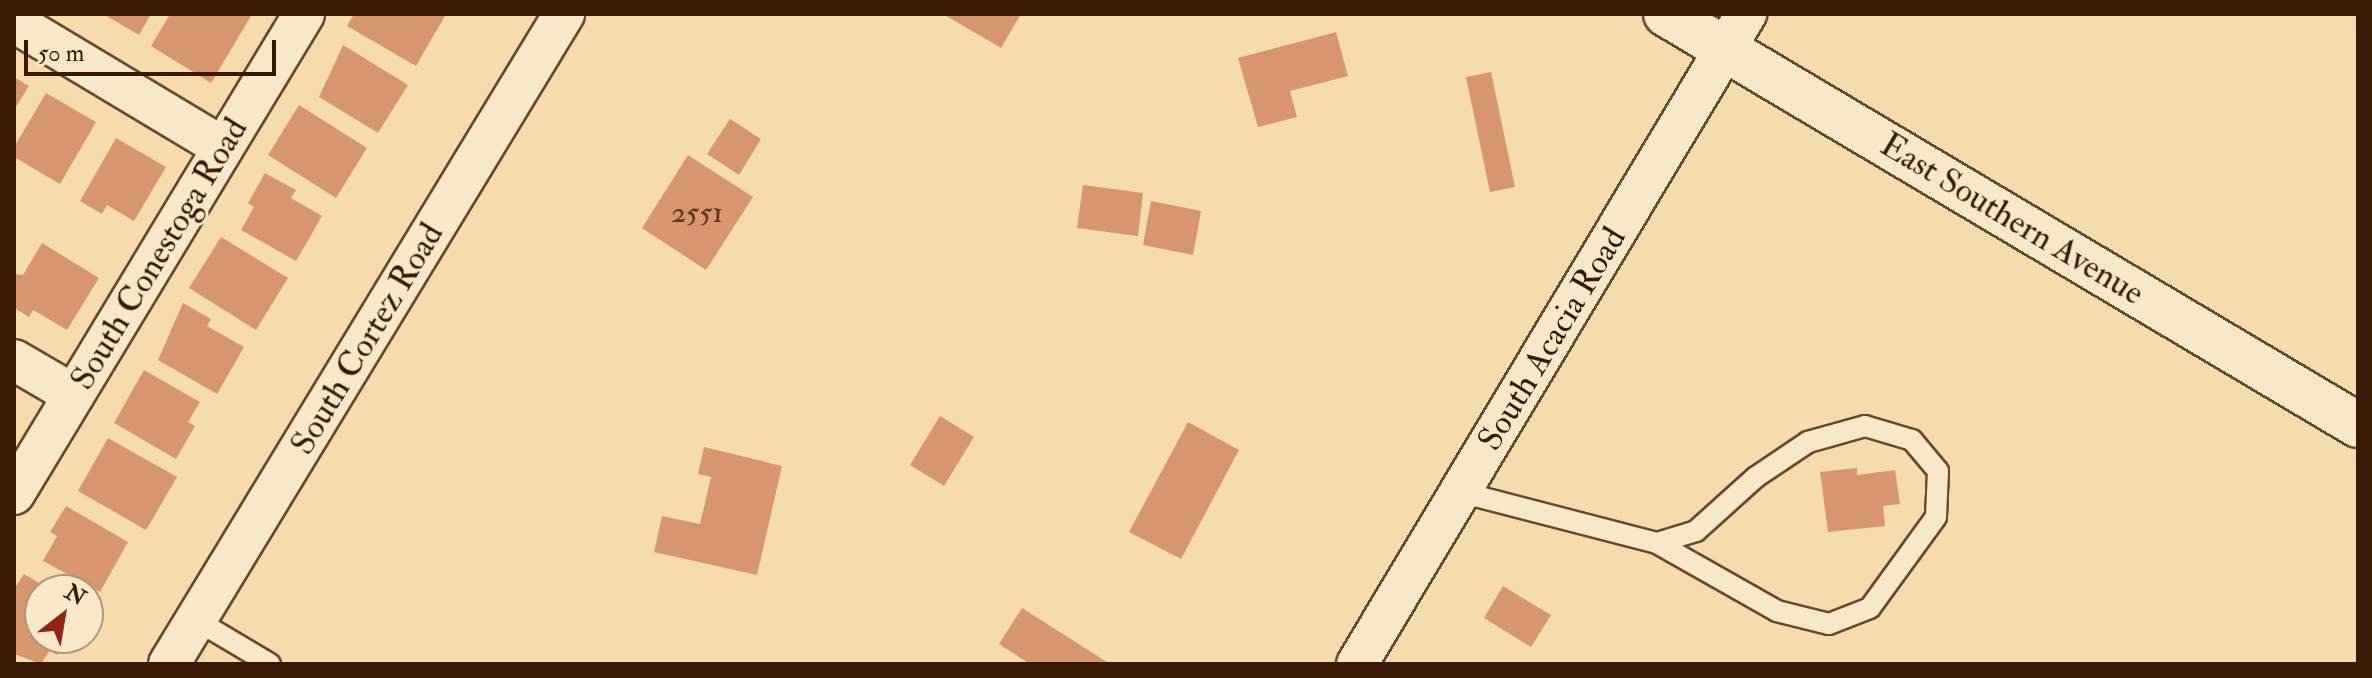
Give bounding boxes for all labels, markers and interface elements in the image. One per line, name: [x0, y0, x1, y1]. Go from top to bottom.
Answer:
scale bar: [28, 24, 280, 74]
text: 50 m: [38, 38, 84, 69]
street label: South Conestoga Road: [62, 111, 256, 397]
street label: East Southern Avenue: [1873, 124, 2151, 314]
house number: 2551: [671, 195, 723, 231]
street label: South Cortez Road: [282, 216, 452, 462]
street label: South Acacia Road: [1469, 220, 1635, 458]
north arrow: [24, 574, 104, 654]
text: N: [60, 578, 91, 612]

